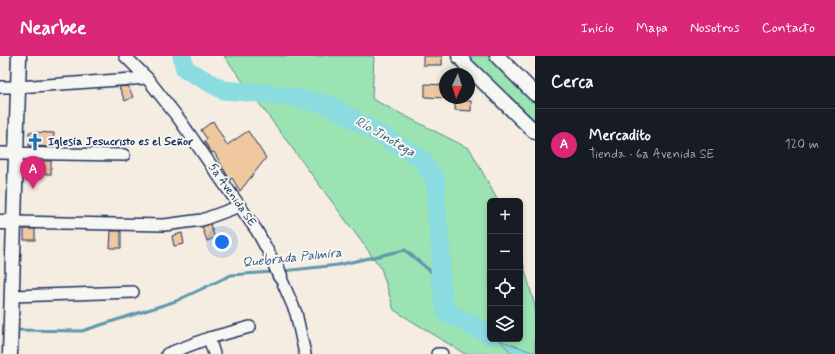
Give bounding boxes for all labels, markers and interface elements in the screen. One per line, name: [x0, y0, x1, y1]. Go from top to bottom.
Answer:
text: Nearbee: [20, 16, 86, 41]
text: Inicio: [581, 19, 614, 37]
text: Mapa: [636, 19, 668, 37]
text: Nosotros: [690, 19, 740, 37]
text: Contacto: [762, 19, 815, 37]
north arrow: [439, 68, 475, 104]
text: Cerca: [551, 71, 594, 93]
water label: Río Jinotega: [352, 113, 419, 161]
text: Mercadito: [589, 126, 651, 146]
church icon: Iglesia Jesucristo es el Señor: [25, 132, 45, 152]
place label: Iglesia Jesucristo es el Señor: [48, 134, 193, 150]
text: A: [560, 136, 568, 153]
text: 120 m: [785, 136, 819, 153]
text: Tienda · 6a Avenida SE: [589, 146, 714, 163]
pin: A: [20, 156, 46, 189]
street label: 5a Avenida SE: [204, 160, 260, 230]
map controls: [487, 198, 523, 342]
button: +: [487, 198, 523, 234]
your location: [212, 232, 232, 252]
button: −: [487, 234, 523, 270]
water label: Quebrada Palmira: [241, 244, 343, 272]
button: locate: [487, 270, 523, 306]
button: layers: [487, 306, 523, 342]

